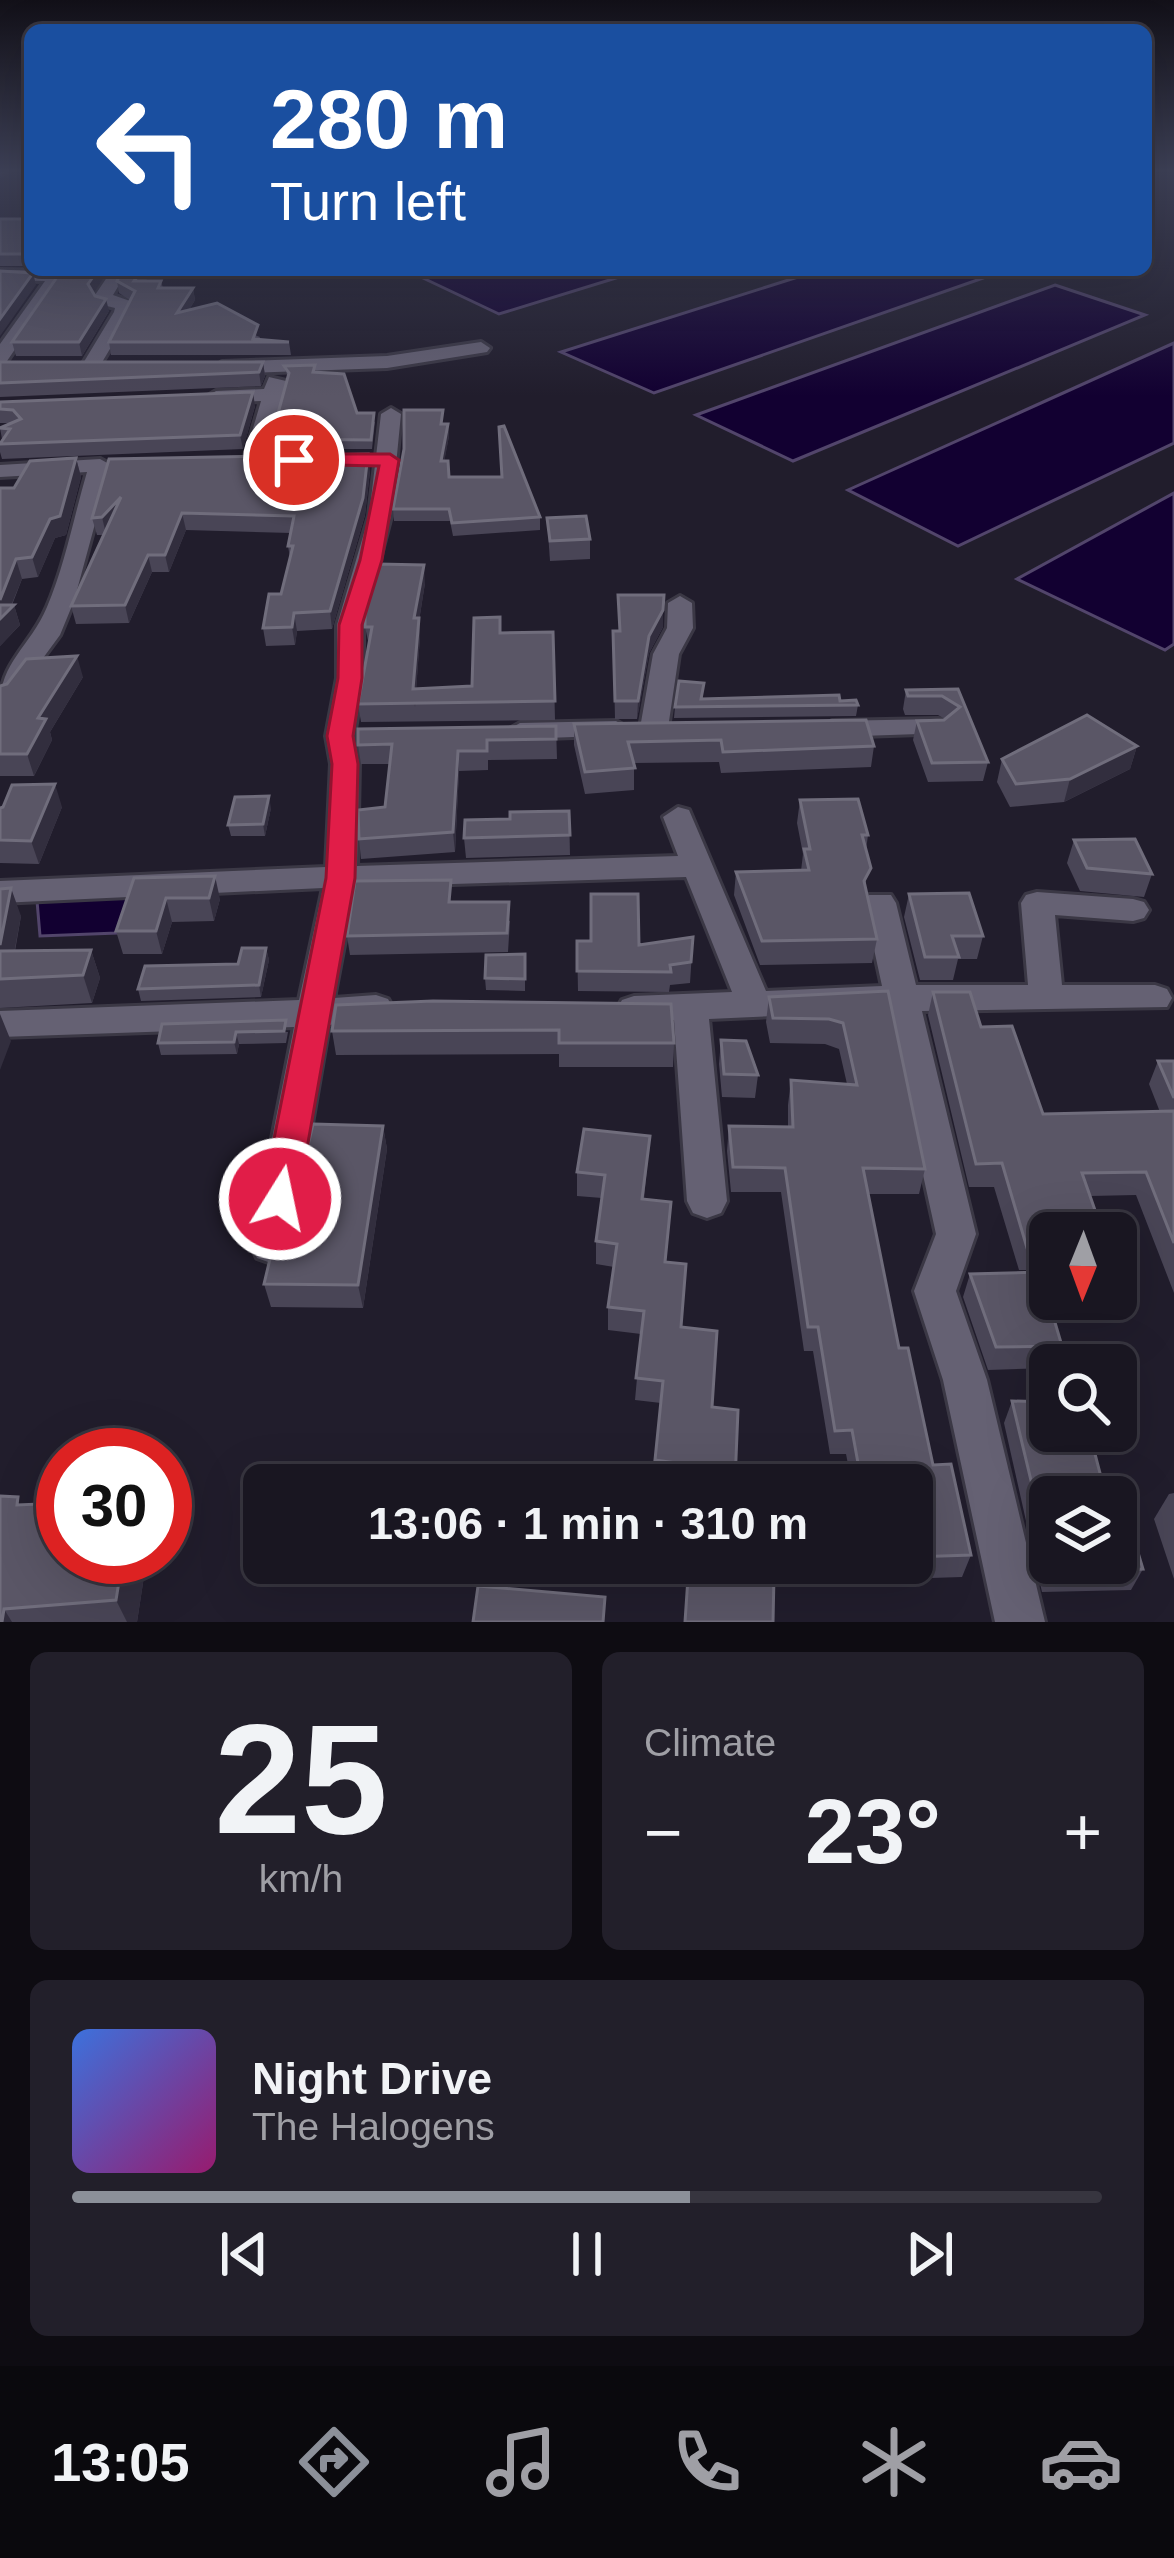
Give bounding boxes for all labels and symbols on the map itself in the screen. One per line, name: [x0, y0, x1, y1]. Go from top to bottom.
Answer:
pin: [243, 409, 345, 511]
position arrow: [217, 1136, 343, 1262]
north arrow: [1029, 1212, 1137, 1320]
speed limit sign: 30: [36, 1428, 192, 1584]

